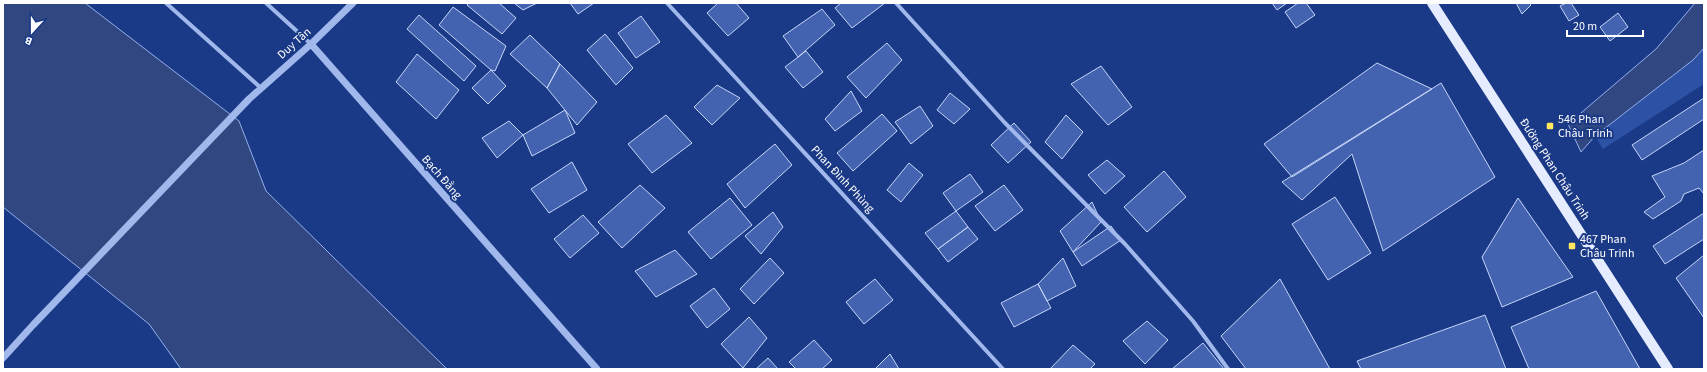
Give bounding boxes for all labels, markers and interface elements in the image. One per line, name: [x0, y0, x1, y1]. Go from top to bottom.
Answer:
north arrow: [12, 12, 52, 52]
scale bar: [1567, 12, 1643, 38]
text: 20 m: [1573, 18, 1597, 35]
street label: Duy Tân: [274, 24, 315, 63]
text: B: [22, 33, 34, 49]
place label: 546 Phan Châu Trinh: [1558, 111, 1612, 142]
street label: Đường Phan Châu Trinh: [1515, 115, 1594, 224]
marker: 546 Phan Châu Trinh: [1545, 121, 1555, 131]
street label: Phan Đình Phùng: [807, 142, 878, 217]
street label: Bạch Đằng: [418, 151, 466, 203]
place label: 467 Phan Châu Trinh: [1580, 231, 1634, 262]
marker: 467 Phan Châu Trinh: [1567, 241, 1577, 251]

